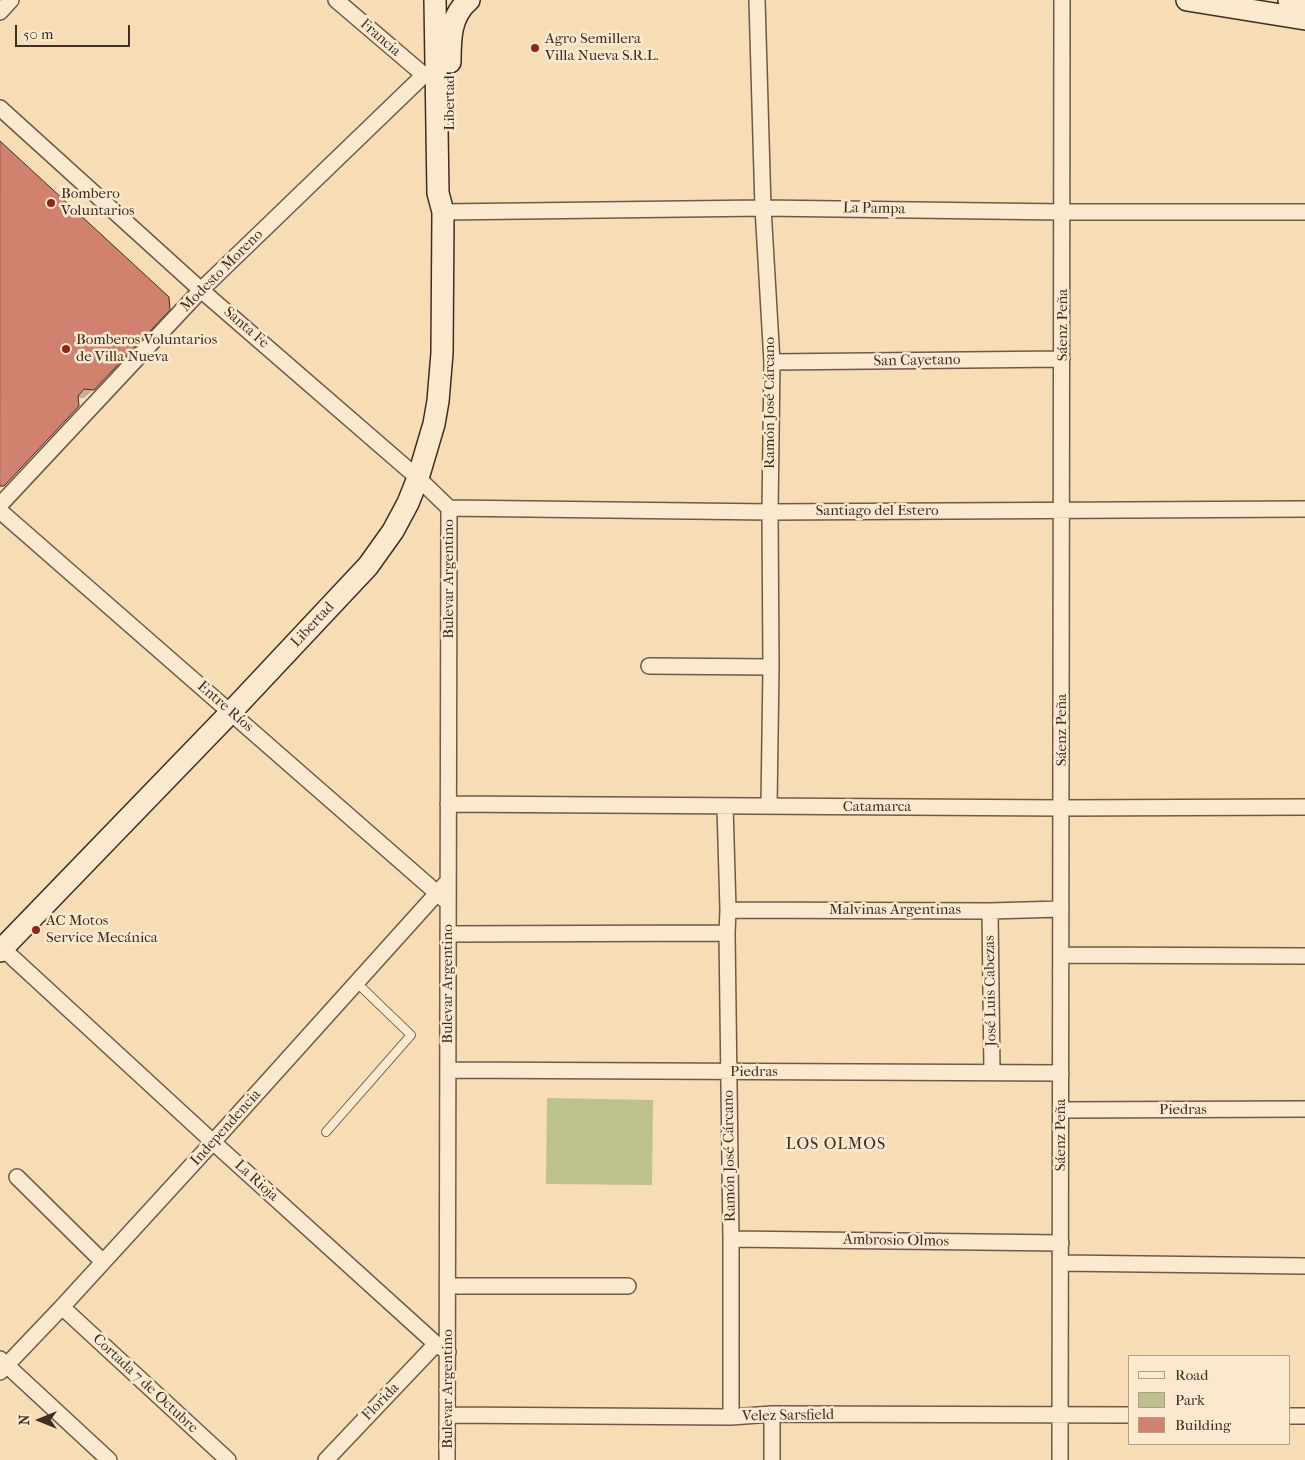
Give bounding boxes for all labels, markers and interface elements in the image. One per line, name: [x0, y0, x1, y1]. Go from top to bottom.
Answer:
scale bar: [18, 15, 132, 47]
street label: Francia: [356, 15, 404, 61]
text: 50 m: [23, 25, 53, 43]
place label: Agro Semillera Villa Nueva S.R.L.: [545, 30, 659, 65]
marker: Agro Semillera Villa Nueva S.R.L.: [529, 42, 541, 54]
street label: Libertad: [441, 75, 459, 131]
place label: Bombero Voluntarios: [61, 185, 135, 220]
marker: Bombero Voluntarios: [45, 197, 57, 209]
street label: La Pampa: [843, 199, 905, 219]
street label: Modesto Moreno: [177, 226, 267, 316]
street label: Sáenz Peña: [1054, 289, 1072, 361]
street label: Santa Fe: [220, 303, 272, 353]
place label: Bomberos Voluntarios de Villa Nueva: [76, 331, 217, 366]
street label: Ramón José Cárcano: [761, 337, 779, 469]
marker: Bomberos Voluntarios de Villa Nueva: [60, 343, 72, 355]
street label: San Cayetano: [873, 351, 961, 371]
street label: Santiago del Estero: [815, 502, 939, 520]
street label: Bulevar Argentino: [440, 519, 458, 639]
street label: Libertad: [287, 599, 339, 651]
street label: Entre Ríos: [193, 678, 257, 736]
street label: Sáenz Peña: [1053, 694, 1071, 766]
street label: Catamarca: [843, 798, 911, 816]
street label: Malvinas Argentinas: [829, 901, 961, 919]
place label: AC Motos Service Mecánica: [46, 912, 158, 947]
marker: AC Motos Service Mecánica: [30, 924, 42, 936]
street label: Bulevar Argentino: [439, 924, 457, 1044]
street label: José Luis Cabezas: [981, 935, 1001, 1047]
street label: Piedras: [730, 1063, 778, 1081]
street label: Independencia: [187, 1086, 265, 1170]
street label: Ramón José Cárcano: [720, 1090, 740, 1222]
street label: Sáenz Peña: [1052, 1099, 1070, 1171]
street label: Piedras: [1159, 1101, 1207, 1119]
district label: LOS OLMOS: [785, 1135, 887, 1155]
street label: La Rioja: [230, 1157, 282, 1205]
street label: Ambrosio Olmos: [843, 1231, 949, 1251]
street label: Bulevar Argentino: [439, 1329, 457, 1449]
street label: Cortada 7 de Octubre: [89, 1330, 201, 1438]
legend: [1128, 1355, 1290, 1445]
text: Road: [1175, 1366, 1208, 1384]
street label: Florida: [359, 1379, 403, 1425]
text: Park: [1175, 1391, 1205, 1409]
north arrow: [15, 1395, 65, 1445]
street label: Velez Sarsfield: [742, 1406, 834, 1426]
text: N: [16, 1415, 33, 1425]
text: Building: [1175, 1416, 1231, 1434]

